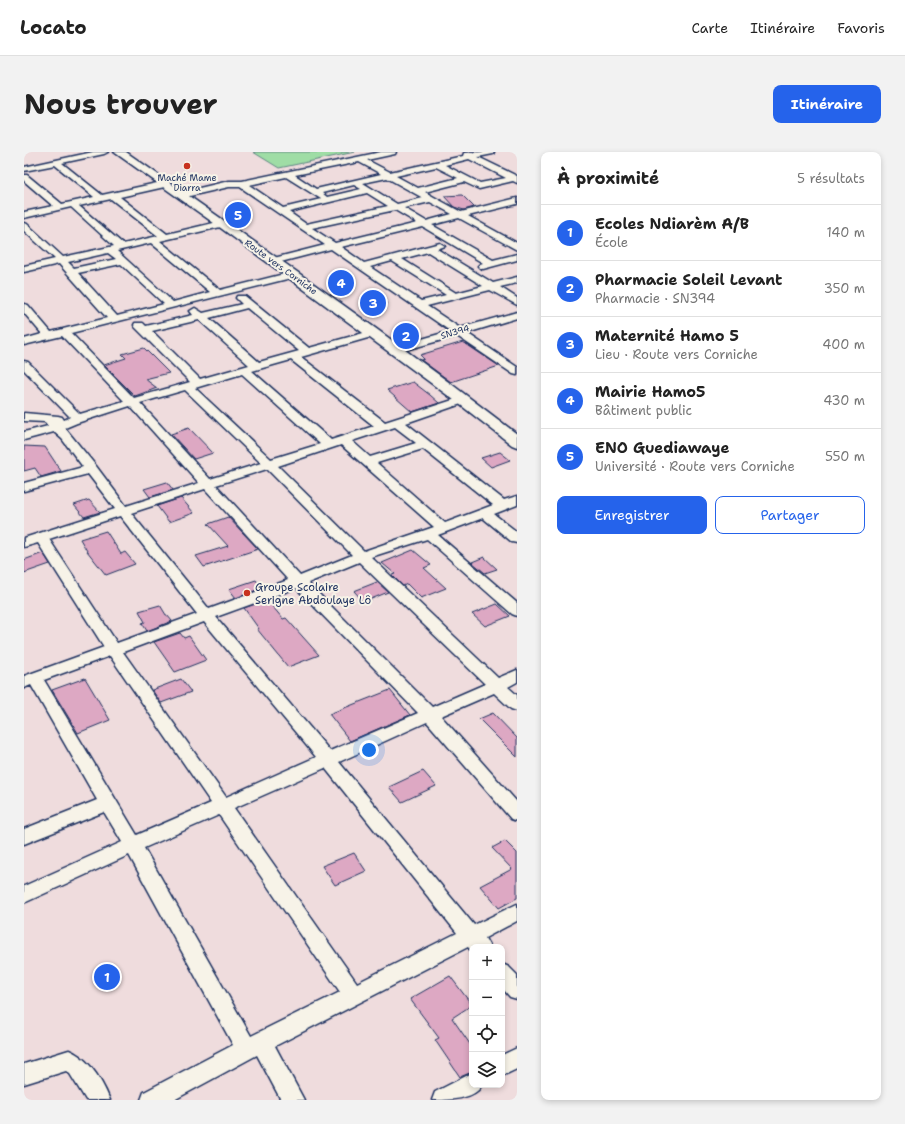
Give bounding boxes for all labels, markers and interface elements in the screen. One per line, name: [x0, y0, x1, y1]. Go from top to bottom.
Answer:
text: Locato: [20, 15, 87, 40]
text: Carte: [691, 19, 728, 37]
text: Itinéraire: [750, 19, 815, 37]
text: Favoris: [837, 19, 885, 37]
text: Nous trouver: [24, 85, 218, 123]
button: Itinéraire: [773, 85, 881, 123]
marker: Maché Mame Diarra: [182, 161, 192, 171]
text: À proximité: [557, 167, 659, 189]
text: 5 résultats: [797, 170, 865, 187]
place label: Maché Mame Diarra: [157, 172, 217, 194]
pin: 5: [225, 200, 251, 230]
text: Ecoles Ndiarèm A/B: [595, 214, 749, 234]
text: 1: [567, 224, 573, 241]
text: 140 m: [826, 224, 865, 241]
text: École: [595, 234, 628, 251]
street label: Route vers Corniche: [242, 237, 320, 297]
pin: 4: [328, 268, 354, 298]
text: Pharmacie Soleil Levant: [595, 270, 782, 290]
text: 2: [565, 280, 575, 297]
text: 350 m: [824, 280, 865, 297]
pin: 3: [360, 288, 386, 318]
text: Pharmacie · SN394: [595, 290, 715, 307]
pin: 2: [393, 321, 419, 351]
street label: SN394: [439, 322, 471, 342]
text: Maternité Hamo 5: [595, 326, 739, 346]
text: 3: [565, 336, 575, 353]
text: 400 m: [822, 336, 865, 353]
text: Lieu · Route vers Corniche: [595, 346, 758, 363]
text: Mairie Hamo5: [595, 382, 706, 402]
text: 4: [565, 392, 575, 409]
text: 430 m: [823, 392, 865, 409]
text: Bâtiment public: [595, 402, 692, 419]
text: ENO Guediawaye: [595, 438, 729, 458]
text: 5: [566, 448, 574, 465]
text: 550 m: [825, 448, 865, 465]
text: Université · Route vers Corniche: [595, 458, 795, 475]
button: Enregistrer: [557, 496, 707, 534]
button: Partager: [715, 496, 865, 534]
place label: Groupe Scolaire Serigne Abdoulaye Lô: [255, 580, 372, 608]
marker: Groupe Scolaire Serigne Abdoulaye Lô: [242, 588, 252, 598]
your location: [359, 740, 379, 760]
map controls: [469, 944, 505, 1088]
button: +: [469, 944, 505, 980]
pin: 1: [94, 962, 120, 992]
button: −: [469, 980, 505, 1016]
button: locate: [469, 1016, 505, 1052]
button: layers: [469, 1052, 505, 1088]

